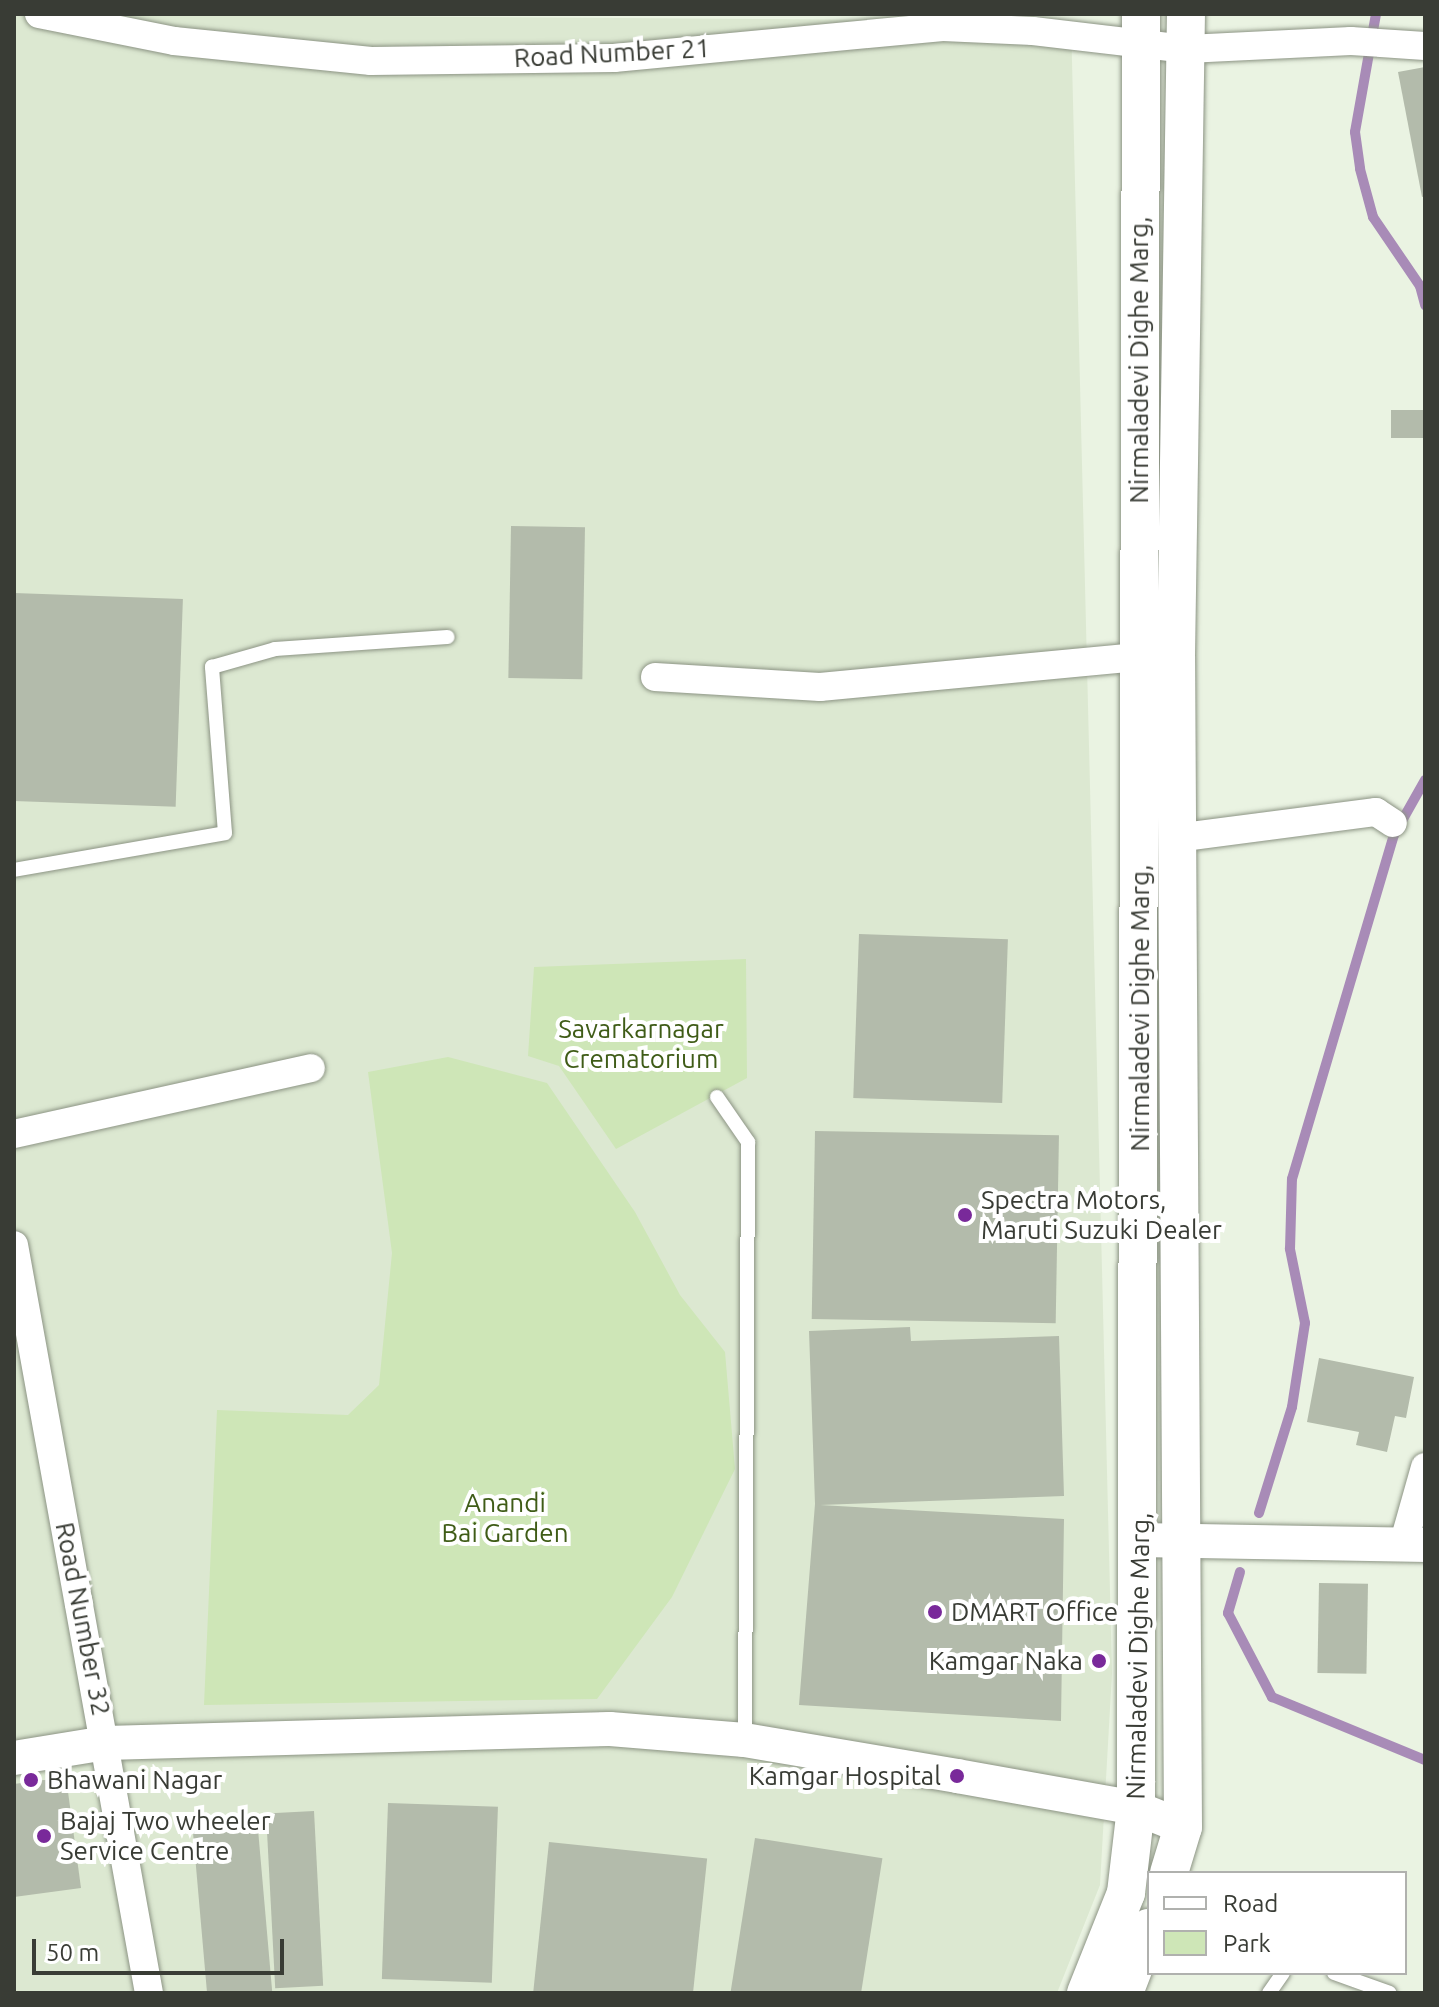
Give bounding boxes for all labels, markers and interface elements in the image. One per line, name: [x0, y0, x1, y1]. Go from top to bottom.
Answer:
street label: Road Number 21: [513, 32, 711, 74]
street label: Nirmaladevi Dighe Marg,: [1123, 216, 1155, 504]
street label: Nirmaladevi Dighe Marg,: [1124, 864, 1156, 1152]
park label: Savarkarnagar Crematorium: [558, 1013, 724, 1074]
place label: Spectra Motors, Maruti Suzuki Dealer: [981, 1184, 1222, 1246]
marker: Spectra Motors, Maruti Suzuki Dealer: [956, 1206, 974, 1224]
park label: Anandi Bai Garden: [442, 1487, 568, 1548]
street label: Nirmaladevi Dighe Marg,: [1120, 1512, 1156, 1800]
street label: Road Number 32: [49, 1520, 117, 1718]
place label: DMART Office: [951, 1596, 1118, 1628]
marker: DMART Office: [926, 1603, 944, 1621]
place label: Kamgar Naka: [929, 1645, 1083, 1677]
marker: Kamgar Naka: [1090, 1652, 1108, 1670]
place label: Kamgar Hospital: [749, 1760, 941, 1792]
place label: Bhawani Nagar: [47, 1764, 222, 1796]
marker: Kamgar Hospital: [948, 1767, 966, 1785]
marker: Bhawani Nagar: [22, 1771, 40, 1789]
place label: Bajaj Two wheeler Service Centre: [60, 1805, 271, 1866]
marker: Bajaj Two wheeler Service Centre: [35, 1827, 53, 1845]
legend: [1147, 1871, 1407, 1975]
text: Road: [1223, 1890, 1278, 1917]
scale bar: [36, 1923, 288, 1973]
text: Park: [1223, 1930, 1271, 1957]
text: 50 m: [46, 1939, 99, 1966]

